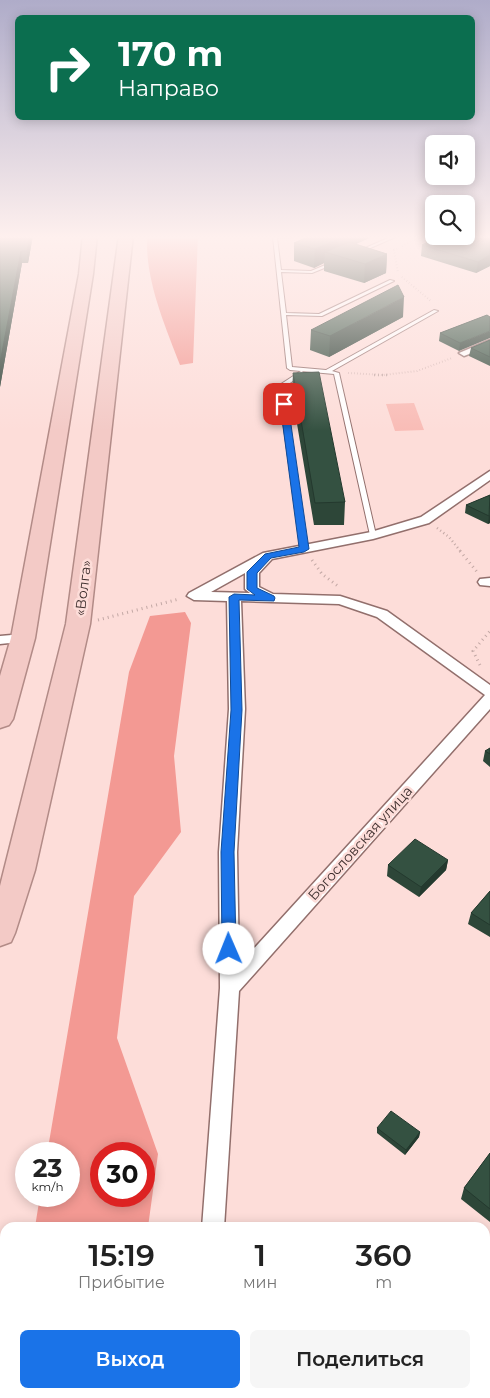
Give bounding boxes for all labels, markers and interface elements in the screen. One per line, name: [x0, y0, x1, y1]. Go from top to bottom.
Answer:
text: 170 m: [118, 32, 223, 75]
icon: right: [35, 35, 100, 100]
text: Направо: [118, 75, 219, 102]
map controls: [425, 135, 475, 245]
button: sound: [425, 135, 475, 185]
button: search: [425, 195, 475, 245]
pin: [263, 383, 305, 425]
icon: arrive: [270, 390, 298, 418]
street label: «Волга»: [71, 559, 95, 617]
street label: Богословская улица: [304, 782, 416, 904]
position arrow: [202, 922, 254, 974]
speed limit sign: 30: [90, 1142, 155, 1207]
text: 23: [33, 1153, 62, 1183]
text: km/h: [31, 1179, 64, 1194]
text: 15:19: [88, 1237, 155, 1274]
text: 1: [254, 1237, 266, 1274]
text: 360: [355, 1237, 412, 1274]
text: Прибытие: [78, 1273, 165, 1292]
text: мин: [243, 1273, 277, 1292]
text: m: [375, 1273, 392, 1292]
button: Выход: [20, 1330, 240, 1388]
button: Поделиться: [250, 1330, 470, 1388]

